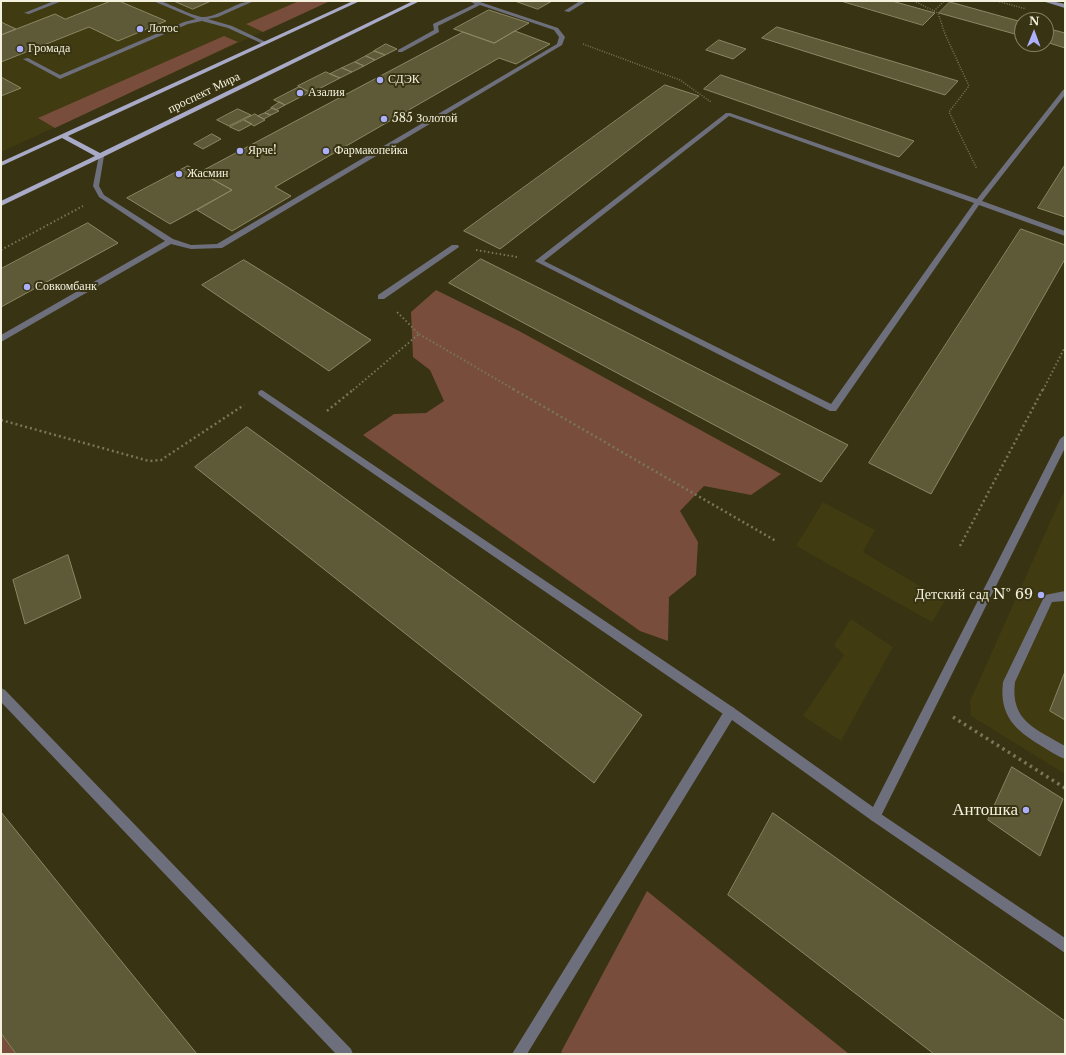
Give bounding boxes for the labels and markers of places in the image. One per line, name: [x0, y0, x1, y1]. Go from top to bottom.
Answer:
place label: Лотос: [148, 22, 178, 36]
marker: Лотос: [135, 24, 145, 34]
place label: Громада: [28, 42, 70, 56]
marker: Громада: [15, 44, 25, 54]
place label: СДЭК: [388, 73, 420, 87]
marker: СДЭК: [375, 75, 385, 85]
place label: Азалия: [308, 86, 345, 100]
marker: Азалия: [295, 88, 305, 98]
place label: 585 Золотой: [392, 112, 458, 126]
marker: 585 Золотой: [379, 114, 389, 124]
place label: Ярче!: [248, 144, 277, 158]
place label: Фармакопейка: [334, 144, 408, 158]
marker: Ярче!: [235, 146, 245, 156]
marker: Фармакопейка: [321, 146, 331, 156]
place label: Жасмин: [187, 167, 229, 181]
marker: Жасмин: [174, 169, 184, 179]
place label: Совкомбанк: [35, 280, 97, 294]
marker: Совкомбанк: [22, 282, 32, 292]
place label: Детский сад № 69: [915, 587, 1033, 603]
marker: Детский сад № 69: [1036, 590, 1046, 600]
place label: Антошка: [952, 800, 1018, 820]
marker: Антошка: [1021, 805, 1031, 815]

